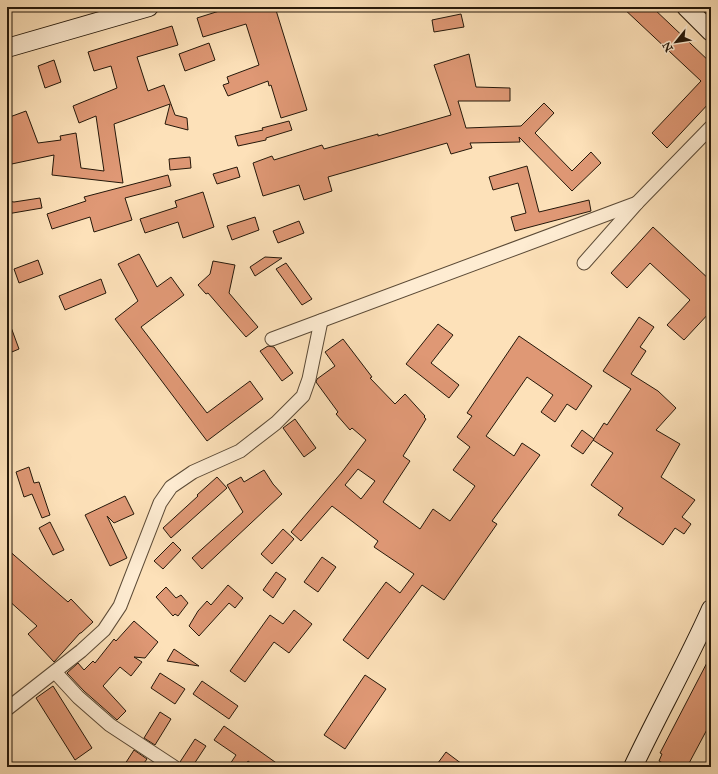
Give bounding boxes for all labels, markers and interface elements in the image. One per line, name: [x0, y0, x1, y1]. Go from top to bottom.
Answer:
north arrow: [656, 22, 696, 62]
text: N: [659, 39, 676, 54]

